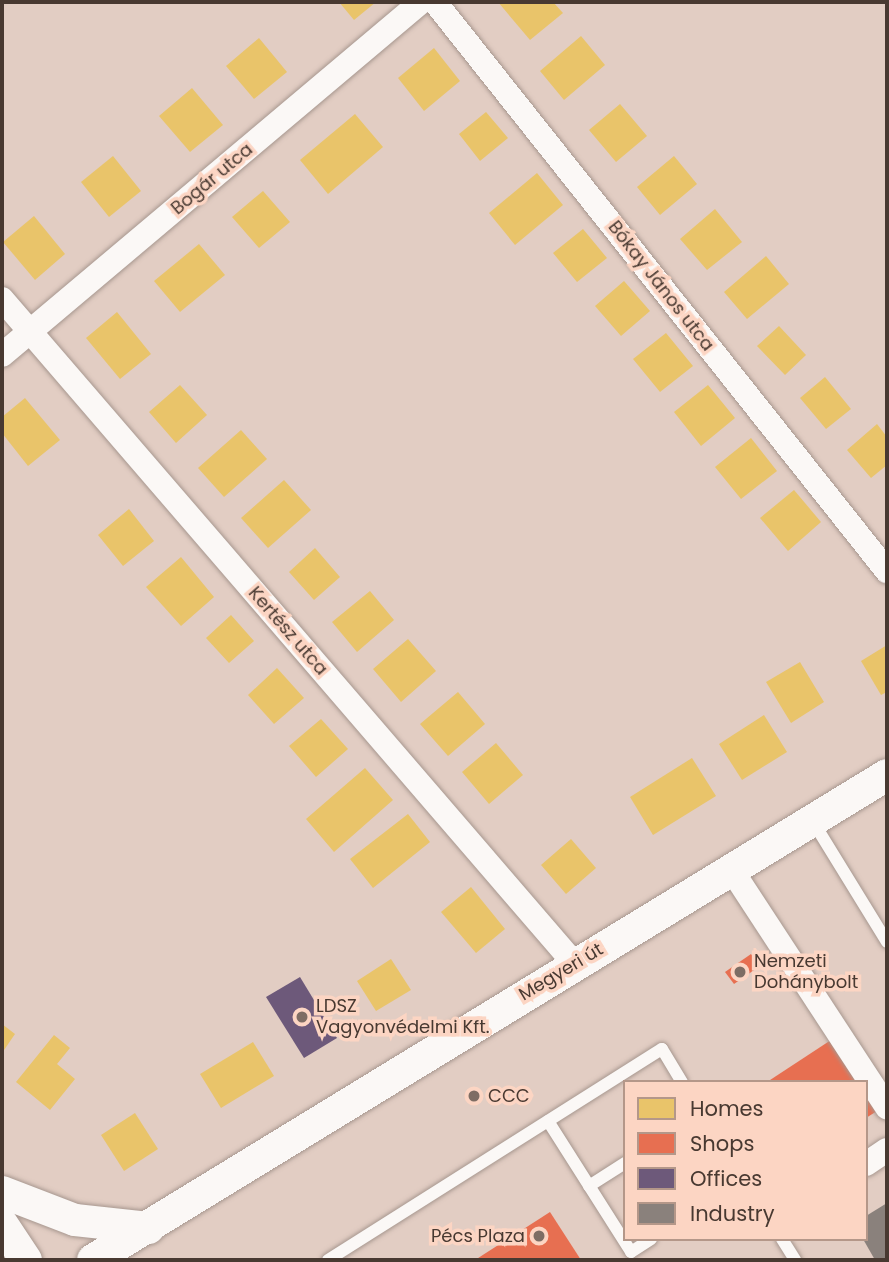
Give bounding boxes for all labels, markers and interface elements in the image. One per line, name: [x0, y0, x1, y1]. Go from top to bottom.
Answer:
street label: Bogár utca: [167, 139, 257, 219]
street label: Bókay János utca: [604, 217, 718, 355]
street label: Kertész utca: [244, 582, 332, 680]
street label: Megyeri út: [515, 938, 607, 1006]
place label: Nemzeti Dohánybolt: [754, 951, 858, 993]
marker: Nemzeti Dohánybolt: [732, 964, 748, 980]
place label: LDSZ Vagyonvédelmi Kft.: [316, 996, 490, 1038]
marker: LDSZ Vagyonvédelmi Kft.: [294, 1009, 310, 1025]
legend: [623, 1080, 868, 1241]
place label: CCC: [488, 1085, 530, 1107]
marker: CCC: [466, 1088, 482, 1104]
text: Homes: [690, 1094, 764, 1123]
text: Shops: [690, 1129, 754, 1158]
text: Offices: [690, 1164, 762, 1193]
text: Industry: [690, 1199, 775, 1228]
place label: Pécs Plaza: [431, 1225, 525, 1247]
marker: Pécs Plaza: [531, 1228, 547, 1244]

